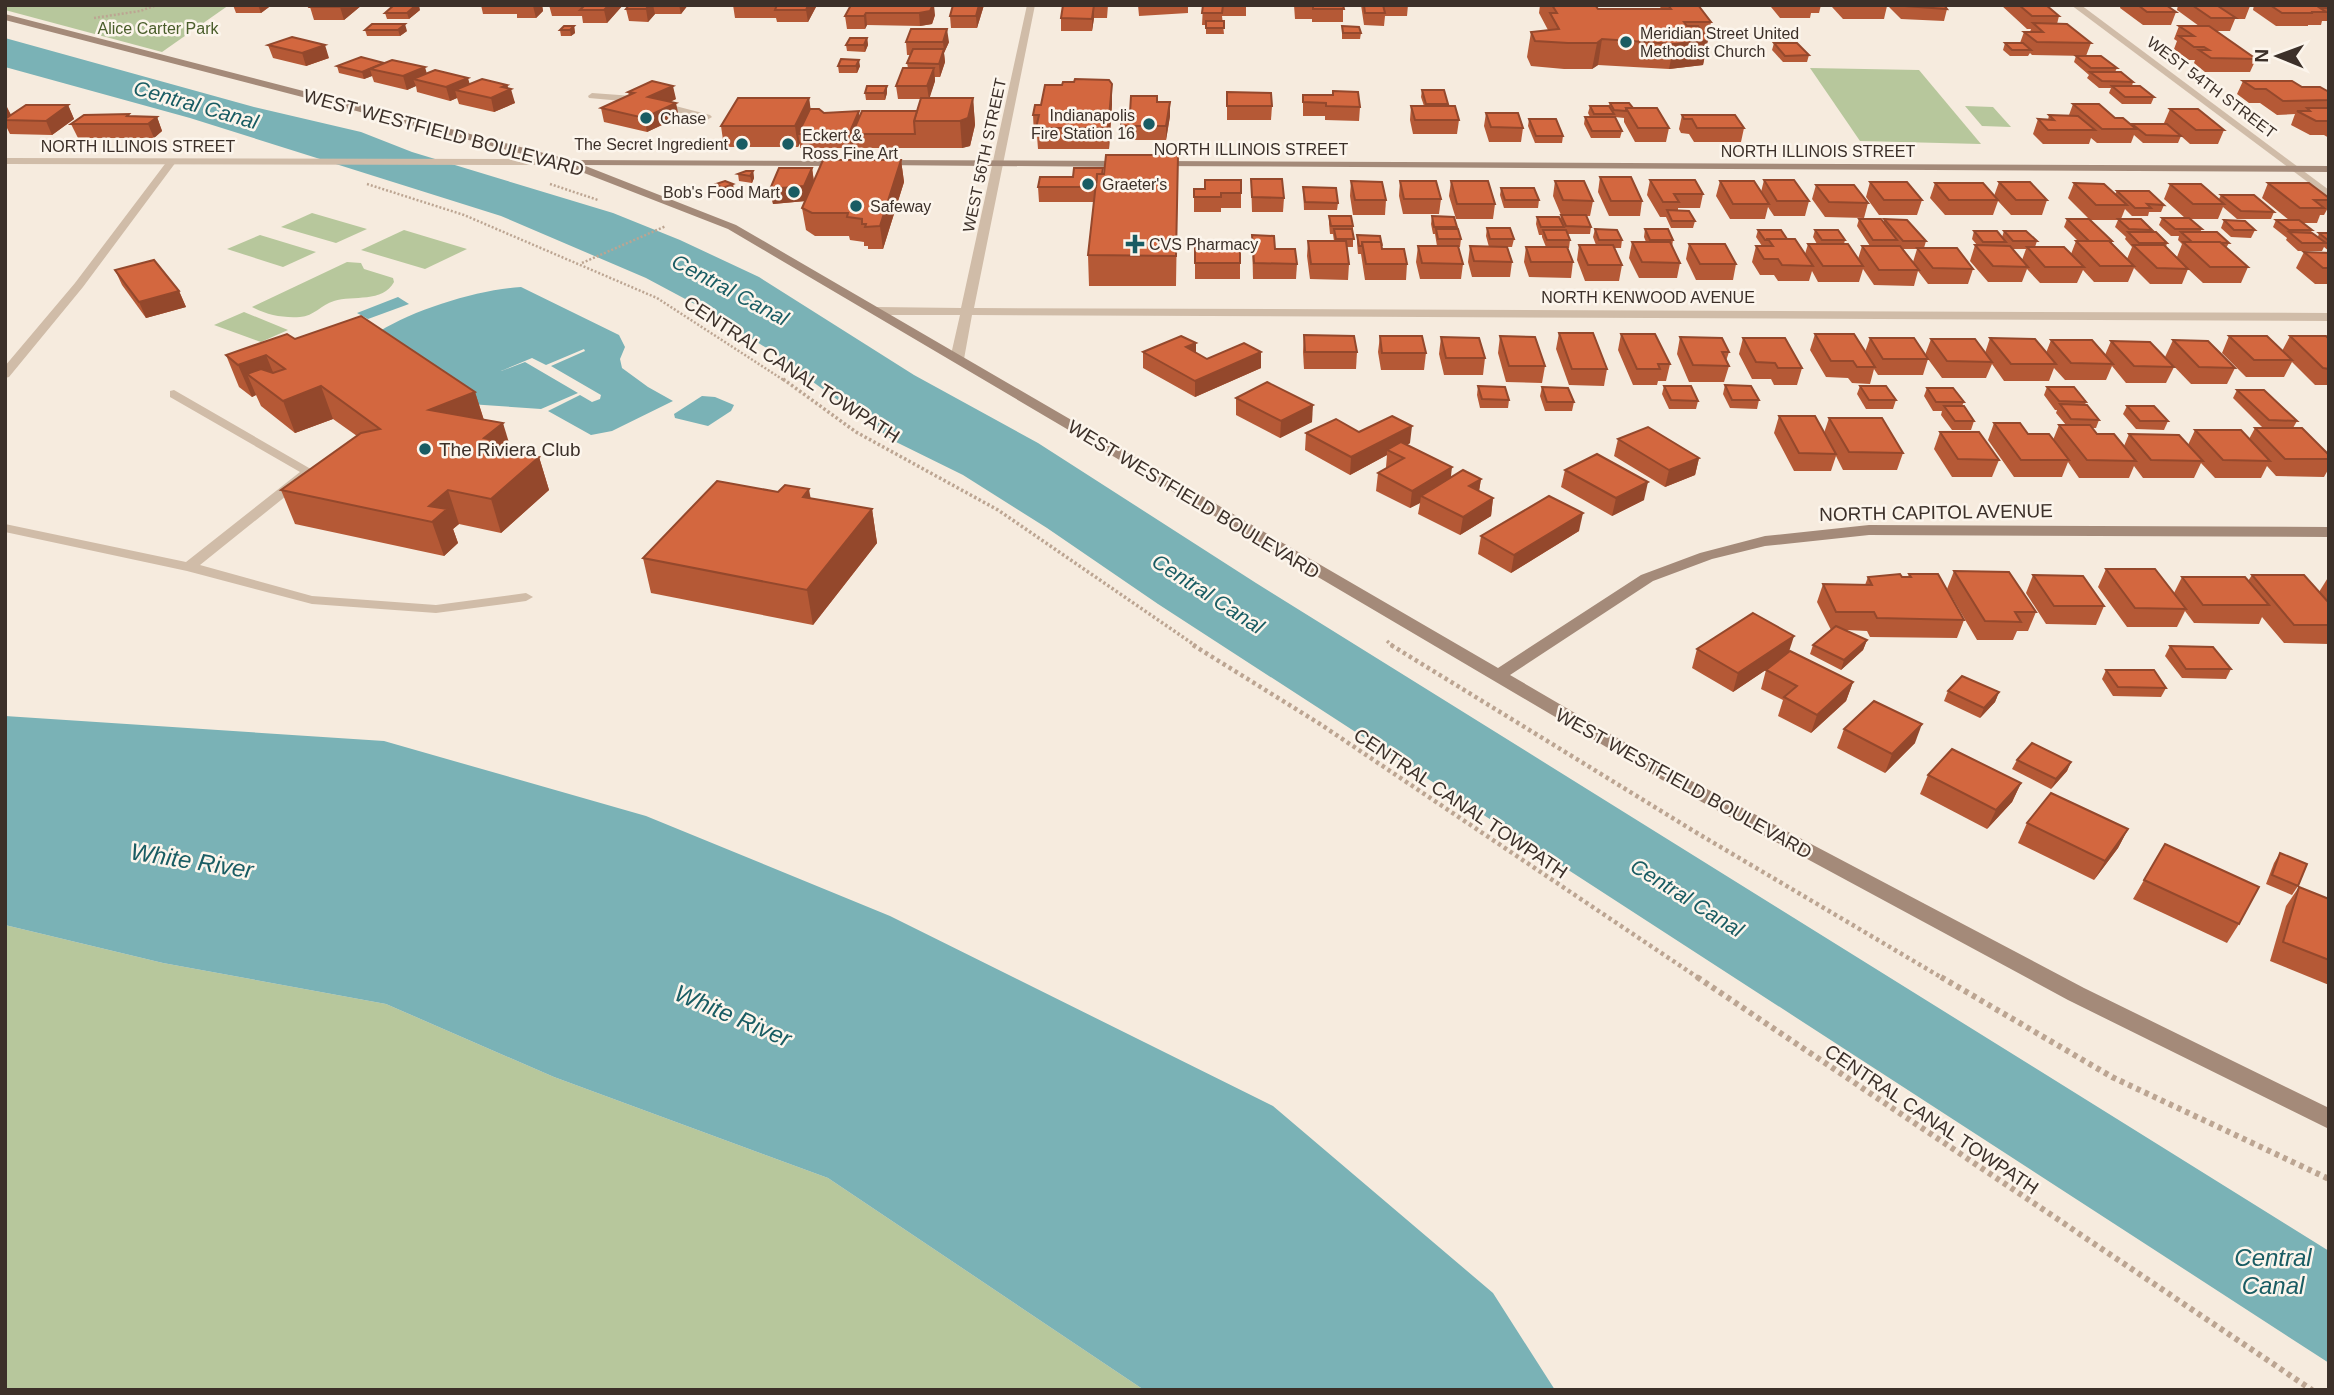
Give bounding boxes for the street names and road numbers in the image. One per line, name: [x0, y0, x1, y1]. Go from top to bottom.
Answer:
street label: WEST 54TH STREET: [2144, 33, 2280, 142]
street label: WEST 56TH STREET: [960, 76, 1009, 234]
street label: WEST WESTFIELD BOULEVARD: [301, 85, 586, 180]
street label: NORTH ILLINOIS STREET: [41, 138, 235, 155]
street label: NORTH ILLINOIS STREET: [1154, 141, 1348, 158]
street label: NORTH ILLINOIS STREET: [1721, 143, 1915, 160]
street label: NORTH KENWOOD AVENUE: [1541, 289, 1755, 306]
street label: CENTRAL CANAL TOWPATH: [680, 292, 903, 447]
street label: WEST WESTFIELD BOULEVARD: [1064, 416, 1323, 583]
street label: NORTH CAPITOL AVENUE: [1819, 500, 2053, 525]
street label: WEST WESTFIELD BOULEVARD: [1552, 704, 1816, 863]
street label: CENTRAL CANAL TOWPATH: [1350, 724, 1571, 883]
street label: CENTRAL CANAL TOWPATH: [1821, 1040, 2042, 1199]

